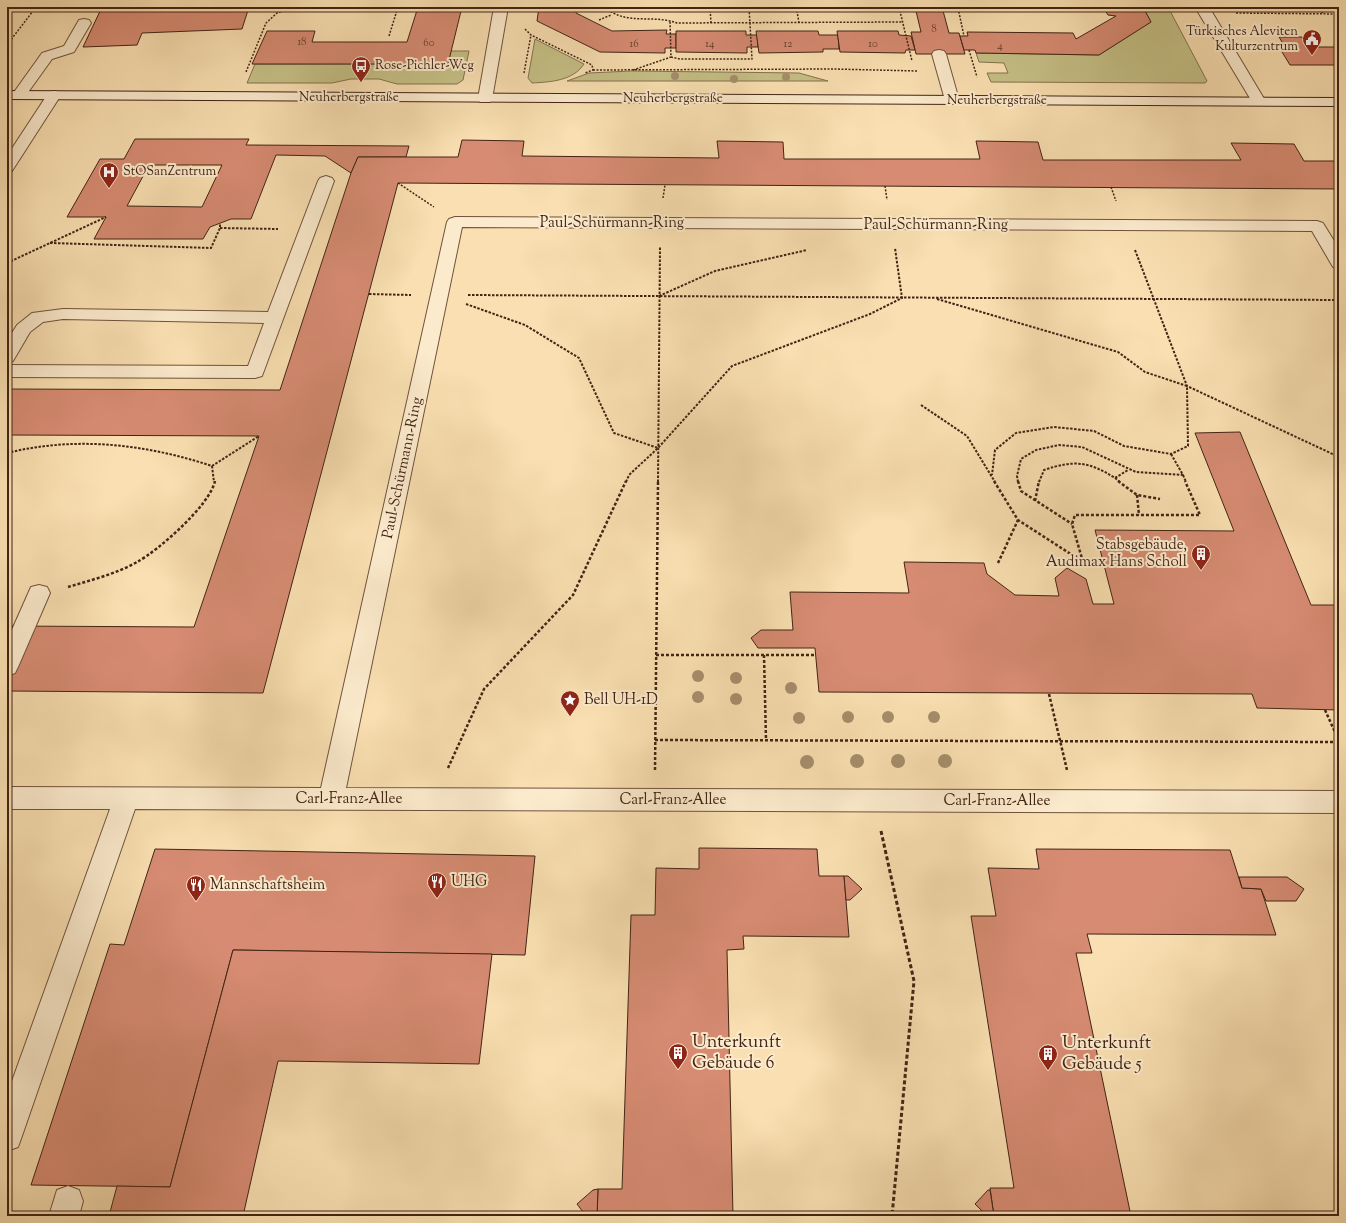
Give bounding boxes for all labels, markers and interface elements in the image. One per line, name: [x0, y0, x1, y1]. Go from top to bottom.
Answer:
house number: 8: [931, 21, 937, 37]
place label: Türkisches Aleviten Kulturzentrum: [1186, 23, 1298, 56]
public building icon: Türkisches Aleviten Kulturzentrum: [1301, 28, 1323, 56]
house number: 18: [297, 34, 307, 50]
house number: 60: [423, 35, 435, 51]
house number: 16: [629, 36, 639, 52]
house number: 14: [705, 36, 715, 52]
house number: 12: [784, 36, 792, 52]
house number: 10: [868, 36, 878, 52]
house number: 4: [997, 38, 1003, 54]
bus stop icon: Rose-Pichler-Weg: [350, 55, 372, 83]
place label: Rose-Pichler-Weg: [375, 57, 474, 75]
street label: Neuherbergstraße: [299, 89, 399, 107]
street label: Neuherbergstraße: [623, 90, 723, 108]
street label: Neuherbergstraße: [947, 92, 1047, 110]
hospital icon: StOSanZentrum: [98, 161, 120, 189]
place label: StOSanZentrum: [123, 163, 216, 181]
street label: Paul-Schürmann-Ring: [540, 213, 684, 234]
street label: Paul-Schürmann-Ring: [864, 215, 1008, 236]
street label: Paul-Schürmann-Ring: [378, 395, 428, 541]
place label: Stabsgebäude, Audimax Hans Scholl: [1046, 535, 1187, 573]
building icon: Stabsgebäude, Audimax Hans Scholl: [1190, 543, 1212, 571]
place icon: Bell UH-1D: [559, 689, 581, 717]
place label: Bell UH-1D: [584, 690, 658, 711]
street label: Carl-Franz-Allee: [295, 789, 403, 810]
street label: Carl-Franz-Allee: [619, 790, 727, 811]
street label: Carl-Franz-Allee: [943, 791, 1051, 812]
restaurant icon: UHG: [426, 871, 448, 899]
place label: UHG: [451, 872, 487, 893]
restaurant icon: Mannschaftsheim: [185, 874, 207, 902]
place label: Mannschaftsheim: [210, 875, 326, 896]
place label: Unterkunft Gebäude 6: [692, 1030, 781, 1077]
place label: Unterkunft Gebäude 5: [1062, 1031, 1151, 1078]
building icon: Unterkunft Gebäude 6: [667, 1042, 689, 1070]
building icon: Unterkunft Gebäude 5: [1037, 1043, 1059, 1071]

